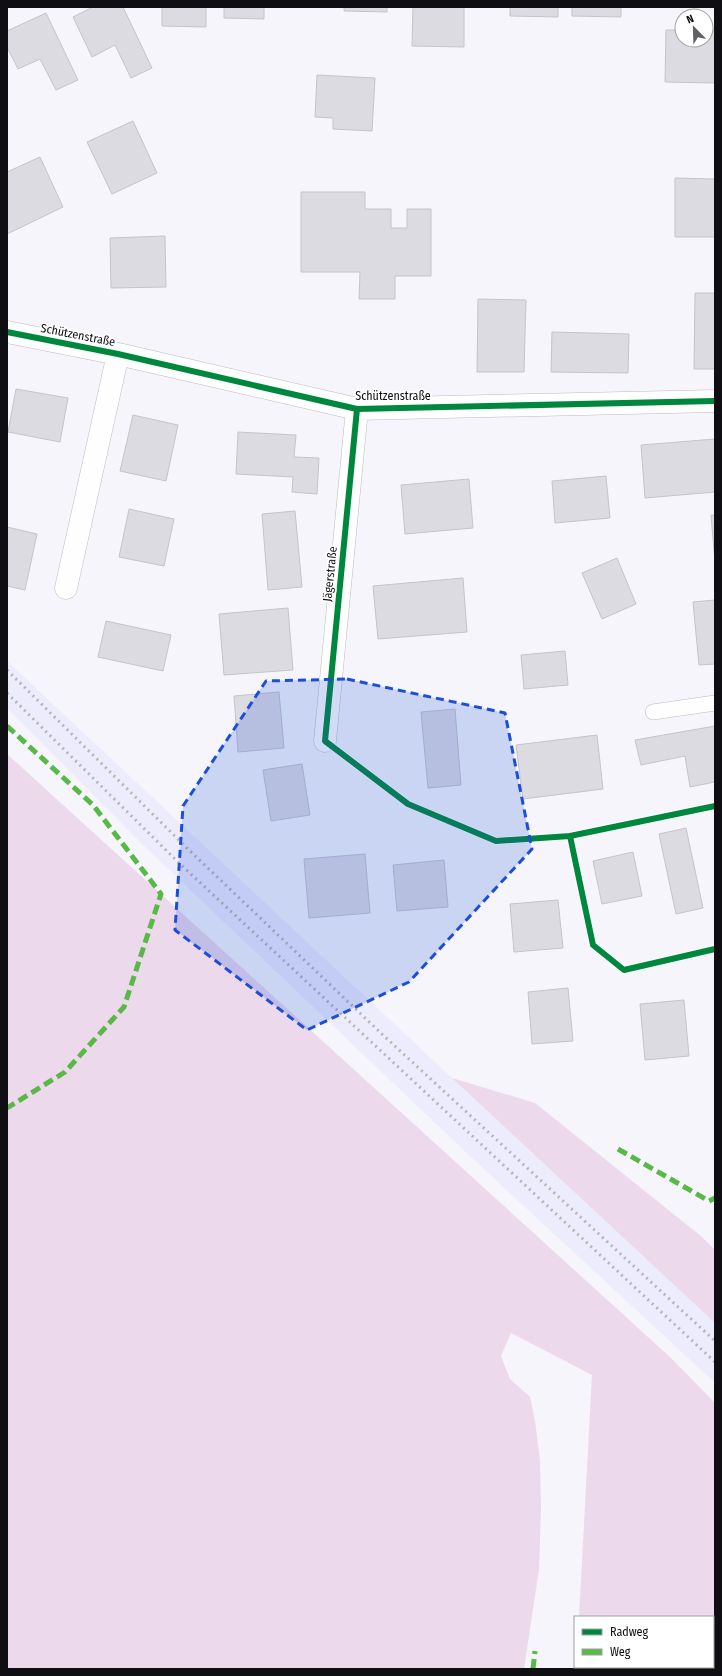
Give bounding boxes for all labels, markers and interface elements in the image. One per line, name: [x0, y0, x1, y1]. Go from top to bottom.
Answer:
north arrow: [674, 8, 714, 48]
text: N: [685, 12, 696, 27]
street label: Schützenstraße: [40, 321, 117, 349]
street label: Schützenstraße: [355, 389, 431, 403]
street label: Jägerstraße: [320, 546, 340, 602]
legend: [574, 1616, 714, 1668]
text: Radweg: [610, 1625, 649, 1639]
text: Weg: [610, 1645, 631, 1659]

